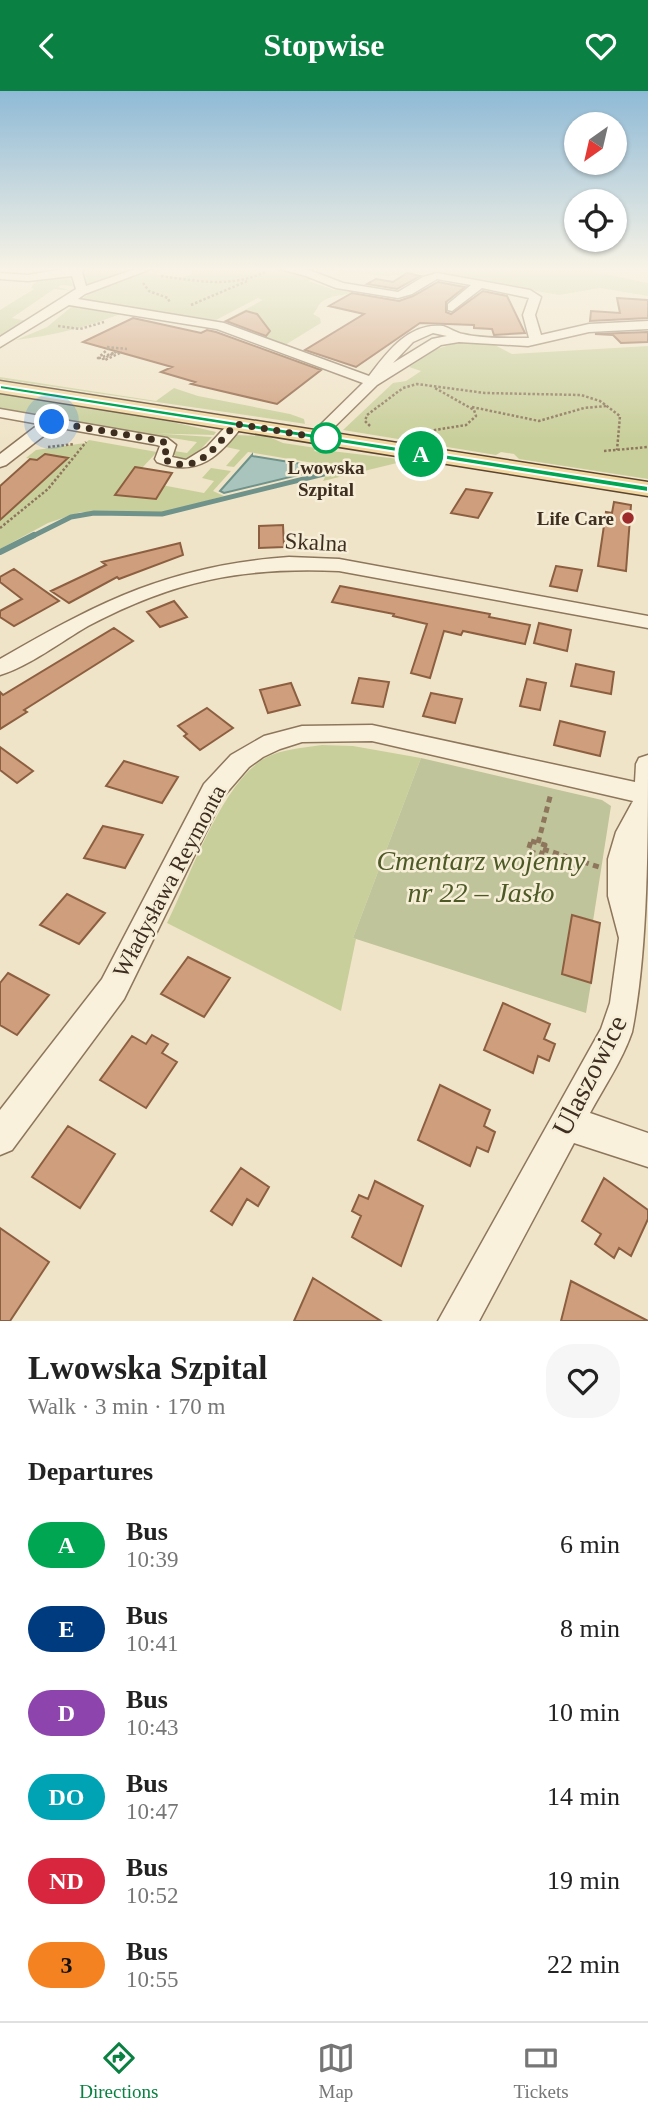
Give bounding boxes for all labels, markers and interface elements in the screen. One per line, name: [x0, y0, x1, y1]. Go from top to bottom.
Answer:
icon: back: [28, 27, 66, 65]
text: Stopwise: [264, 27, 384, 63]
icon: heart: [582, 27, 620, 65]
north arrow: [564, 112, 626, 175]
map controls: [564, 112, 627, 252]
button: locate: [564, 189, 627, 252]
your location: [34, 404, 69, 439]
marker: Lwowska Szpital: [311, 423, 341, 453]
line badge: A: [398, 431, 444, 477]
text: A: [412, 441, 430, 467]
place label: Lwowska Szpital: [287, 457, 365, 500]
place label: Life Care: [537, 508, 614, 529]
marker: Life Care: [620, 510, 636, 526]
street label: Skalna: [284, 528, 348, 557]
street label: Władysława Reymonta: [108, 781, 231, 982]
park label: Cmentarz wojenny nr 22 – Jasło: [376, 845, 586, 908]
street label: Ulaszowice: [546, 1010, 633, 1140]
button: heart: [546, 1344, 620, 1418]
text: Lwowska Szpital: [28, 1350, 267, 1386]
text: Walk · 3 min · 170 m: [28, 1394, 225, 1419]
text: Departures: [28, 1457, 153, 1486]
text: Bus: [126, 1517, 168, 1546]
text: 6 min: [560, 1530, 620, 1559]
text: A: [58, 1532, 75, 1558]
text: 10:39: [126, 1547, 178, 1572]
text: Bus: [126, 1601, 168, 1630]
text: 8 min: [560, 1614, 620, 1643]
text: E: [58, 1616, 75, 1642]
text: 10:41: [126, 1631, 178, 1656]
text: Bus: [126, 1685, 168, 1714]
text: 10 min: [547, 1698, 620, 1727]
text: D: [58, 1700, 75, 1726]
text: 10:43: [126, 1715, 178, 1740]
text: Bus: [126, 1769, 168, 1798]
text: 14 min: [547, 1782, 620, 1811]
text: DO: [49, 1784, 85, 1810]
text: 10:47: [126, 1799, 178, 1824]
text: Bus: [126, 1853, 168, 1882]
text: 19 min: [547, 1866, 620, 1895]
text: ND: [49, 1868, 84, 1894]
text: 10:52: [126, 1883, 178, 1908]
text: Bus: [126, 1937, 168, 1966]
text: 22 min: [547, 1950, 620, 1979]
text: 3: [61, 1952, 73, 1978]
text: 10:55: [126, 1967, 178, 1992]
tab: Directions: [79, 2039, 158, 2103]
tab: Map: [317, 2039, 355, 2103]
tab: Tickets: [513, 2039, 569, 2103]

